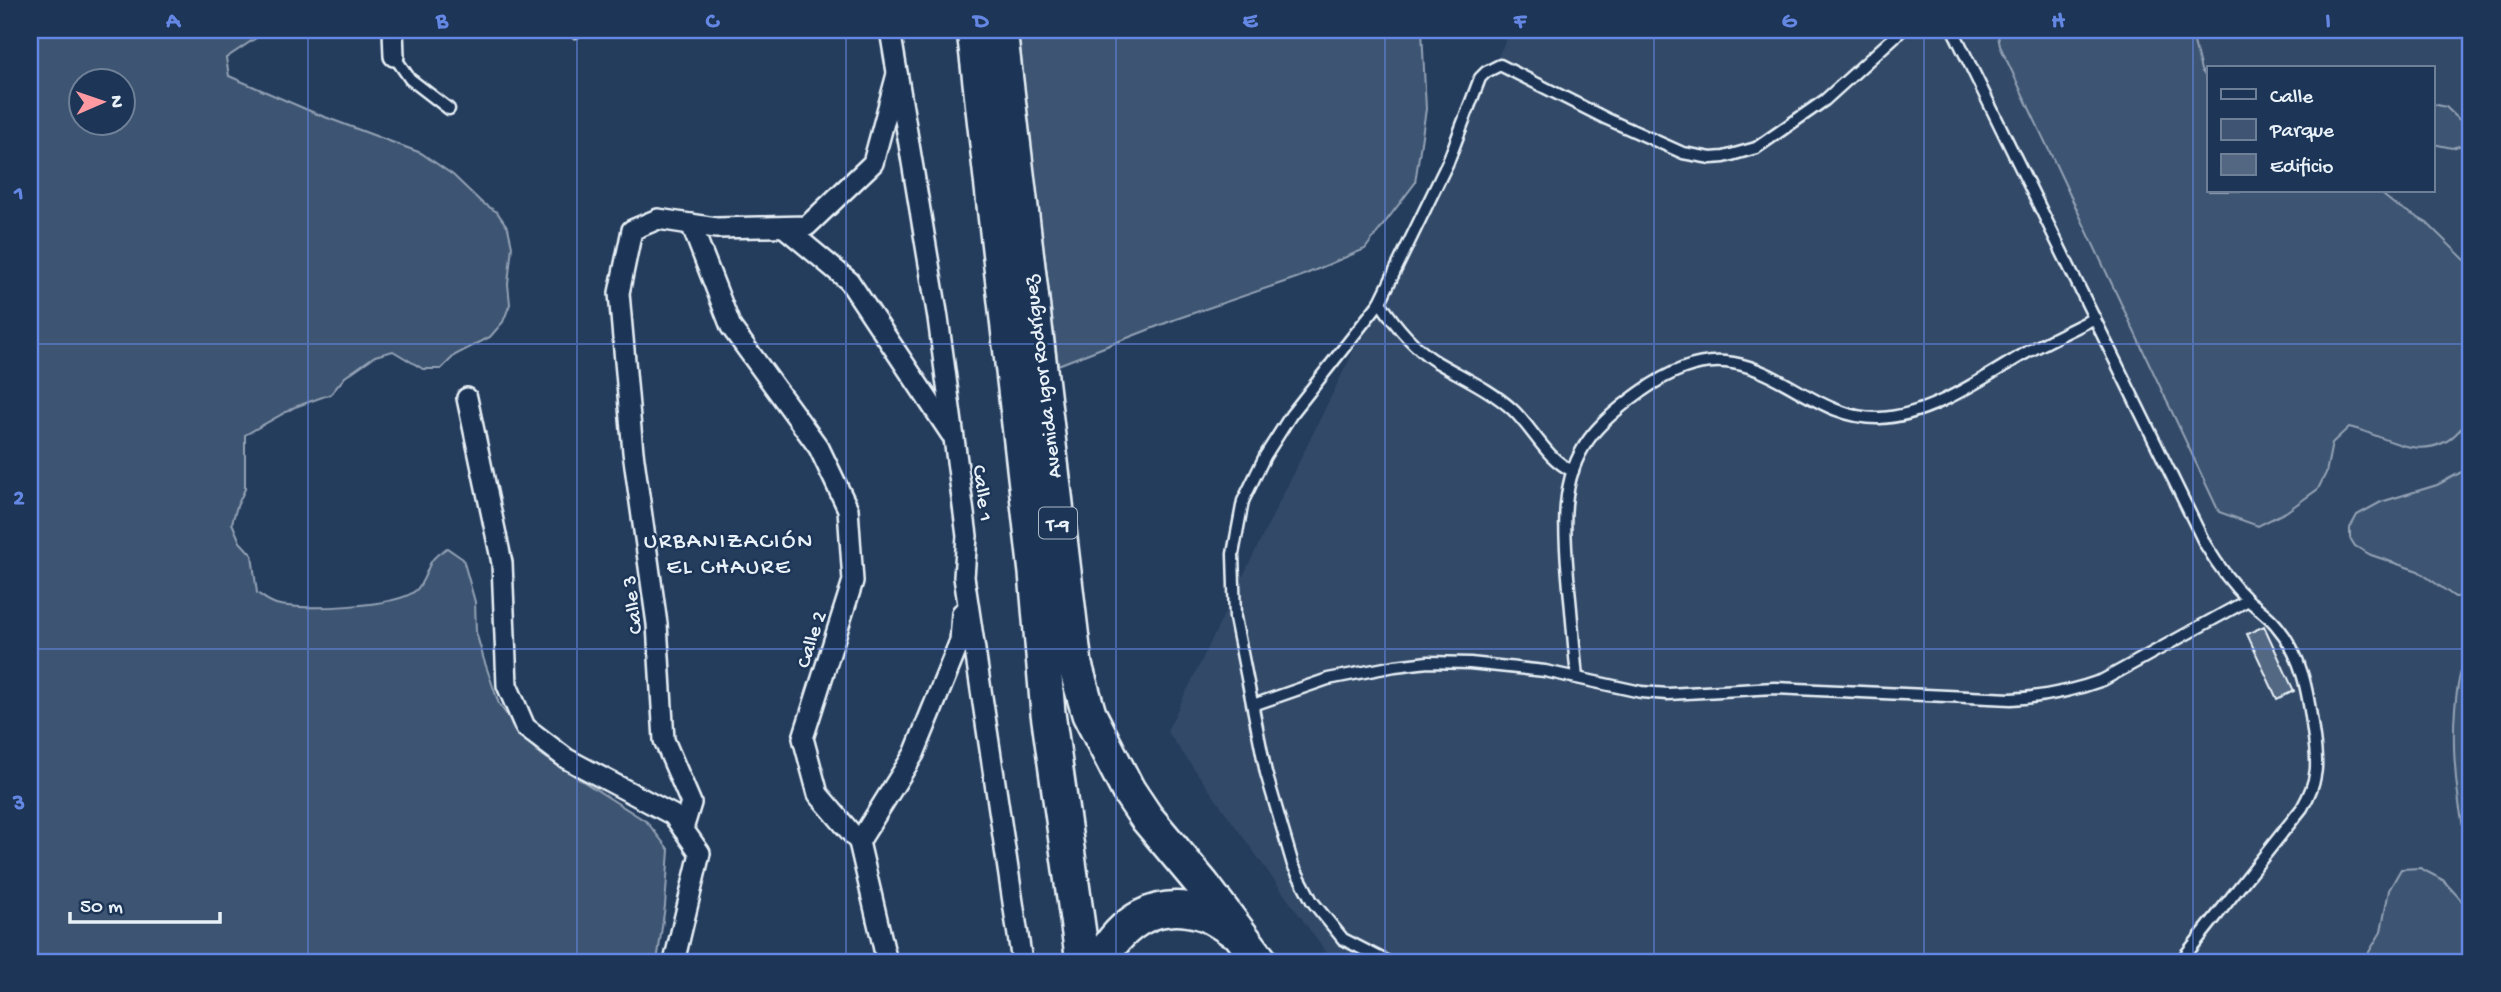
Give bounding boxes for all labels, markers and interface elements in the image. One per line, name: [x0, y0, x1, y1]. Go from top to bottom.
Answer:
text: A: [165, 9, 181, 36]
text: B: [435, 9, 449, 36]
text: C: [706, 9, 721, 36]
text: D: [972, 9, 990, 36]
text: E: [1243, 9, 1259, 36]
text: F: [1513, 9, 1528, 36]
text: G: [1782, 9, 1798, 36]
text: H: [2051, 9, 2065, 36]
text: I: [2325, 9, 2331, 36]
north arrow: [66, 66, 136, 136]
legend: [2207, 66, 2434, 192]
text: Calle: [2270, 86, 2314, 111]
text: N: [104, 95, 127, 108]
text: Parque: [2269, 120, 2335, 145]
text: Edificio: [2270, 156, 2334, 181]
text: 1: [13, 181, 24, 208]
street label: Avenida Igor Rodríguez: [1020, 273, 1069, 480]
street label: Calle 1: [965, 464, 996, 523]
text: 2: [13, 486, 25, 513]
road number: T-9: [1039, 508, 1077, 538]
district label: URBANIZACIÓN EL CHAURE: [644, 529, 814, 582]
street label: Calle 3: [618, 574, 650, 635]
street label: Calle 2: [792, 608, 834, 672]
text: 3: [12, 791, 25, 818]
scale bar: [70, 880, 220, 924]
text: 50 m: [80, 896, 123, 921]

